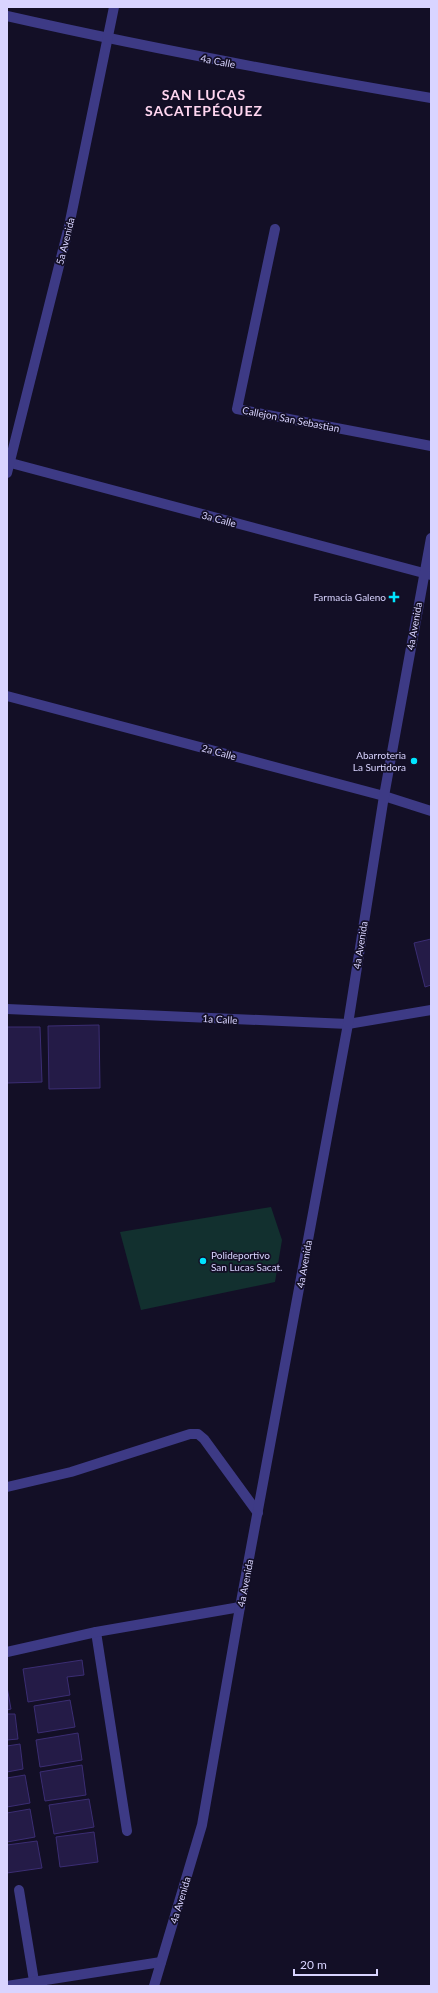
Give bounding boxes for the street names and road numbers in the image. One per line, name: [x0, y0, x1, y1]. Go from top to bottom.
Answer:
street label: 4a Calle: [200, 52, 236, 70]
street label: 5a Avenida: [53, 216, 77, 266]
street label: Callejon San Sebastian: [241, 404, 341, 434]
street label: 3a Calle: [201, 509, 237, 529]
street label: 4a Avenida: [404, 601, 424, 651]
street label: 2a Calle: [201, 742, 237, 762]
street label: 4a Avenida: [350, 920, 370, 970]
street label: 1a Calle: [202, 1012, 238, 1026]
street label: 4a Avenida: [294, 1239, 314, 1289]
street label: 4a Avenida: [235, 1558, 255, 1608]
street label: 4a Avenida: [167, 1875, 193, 1925]

